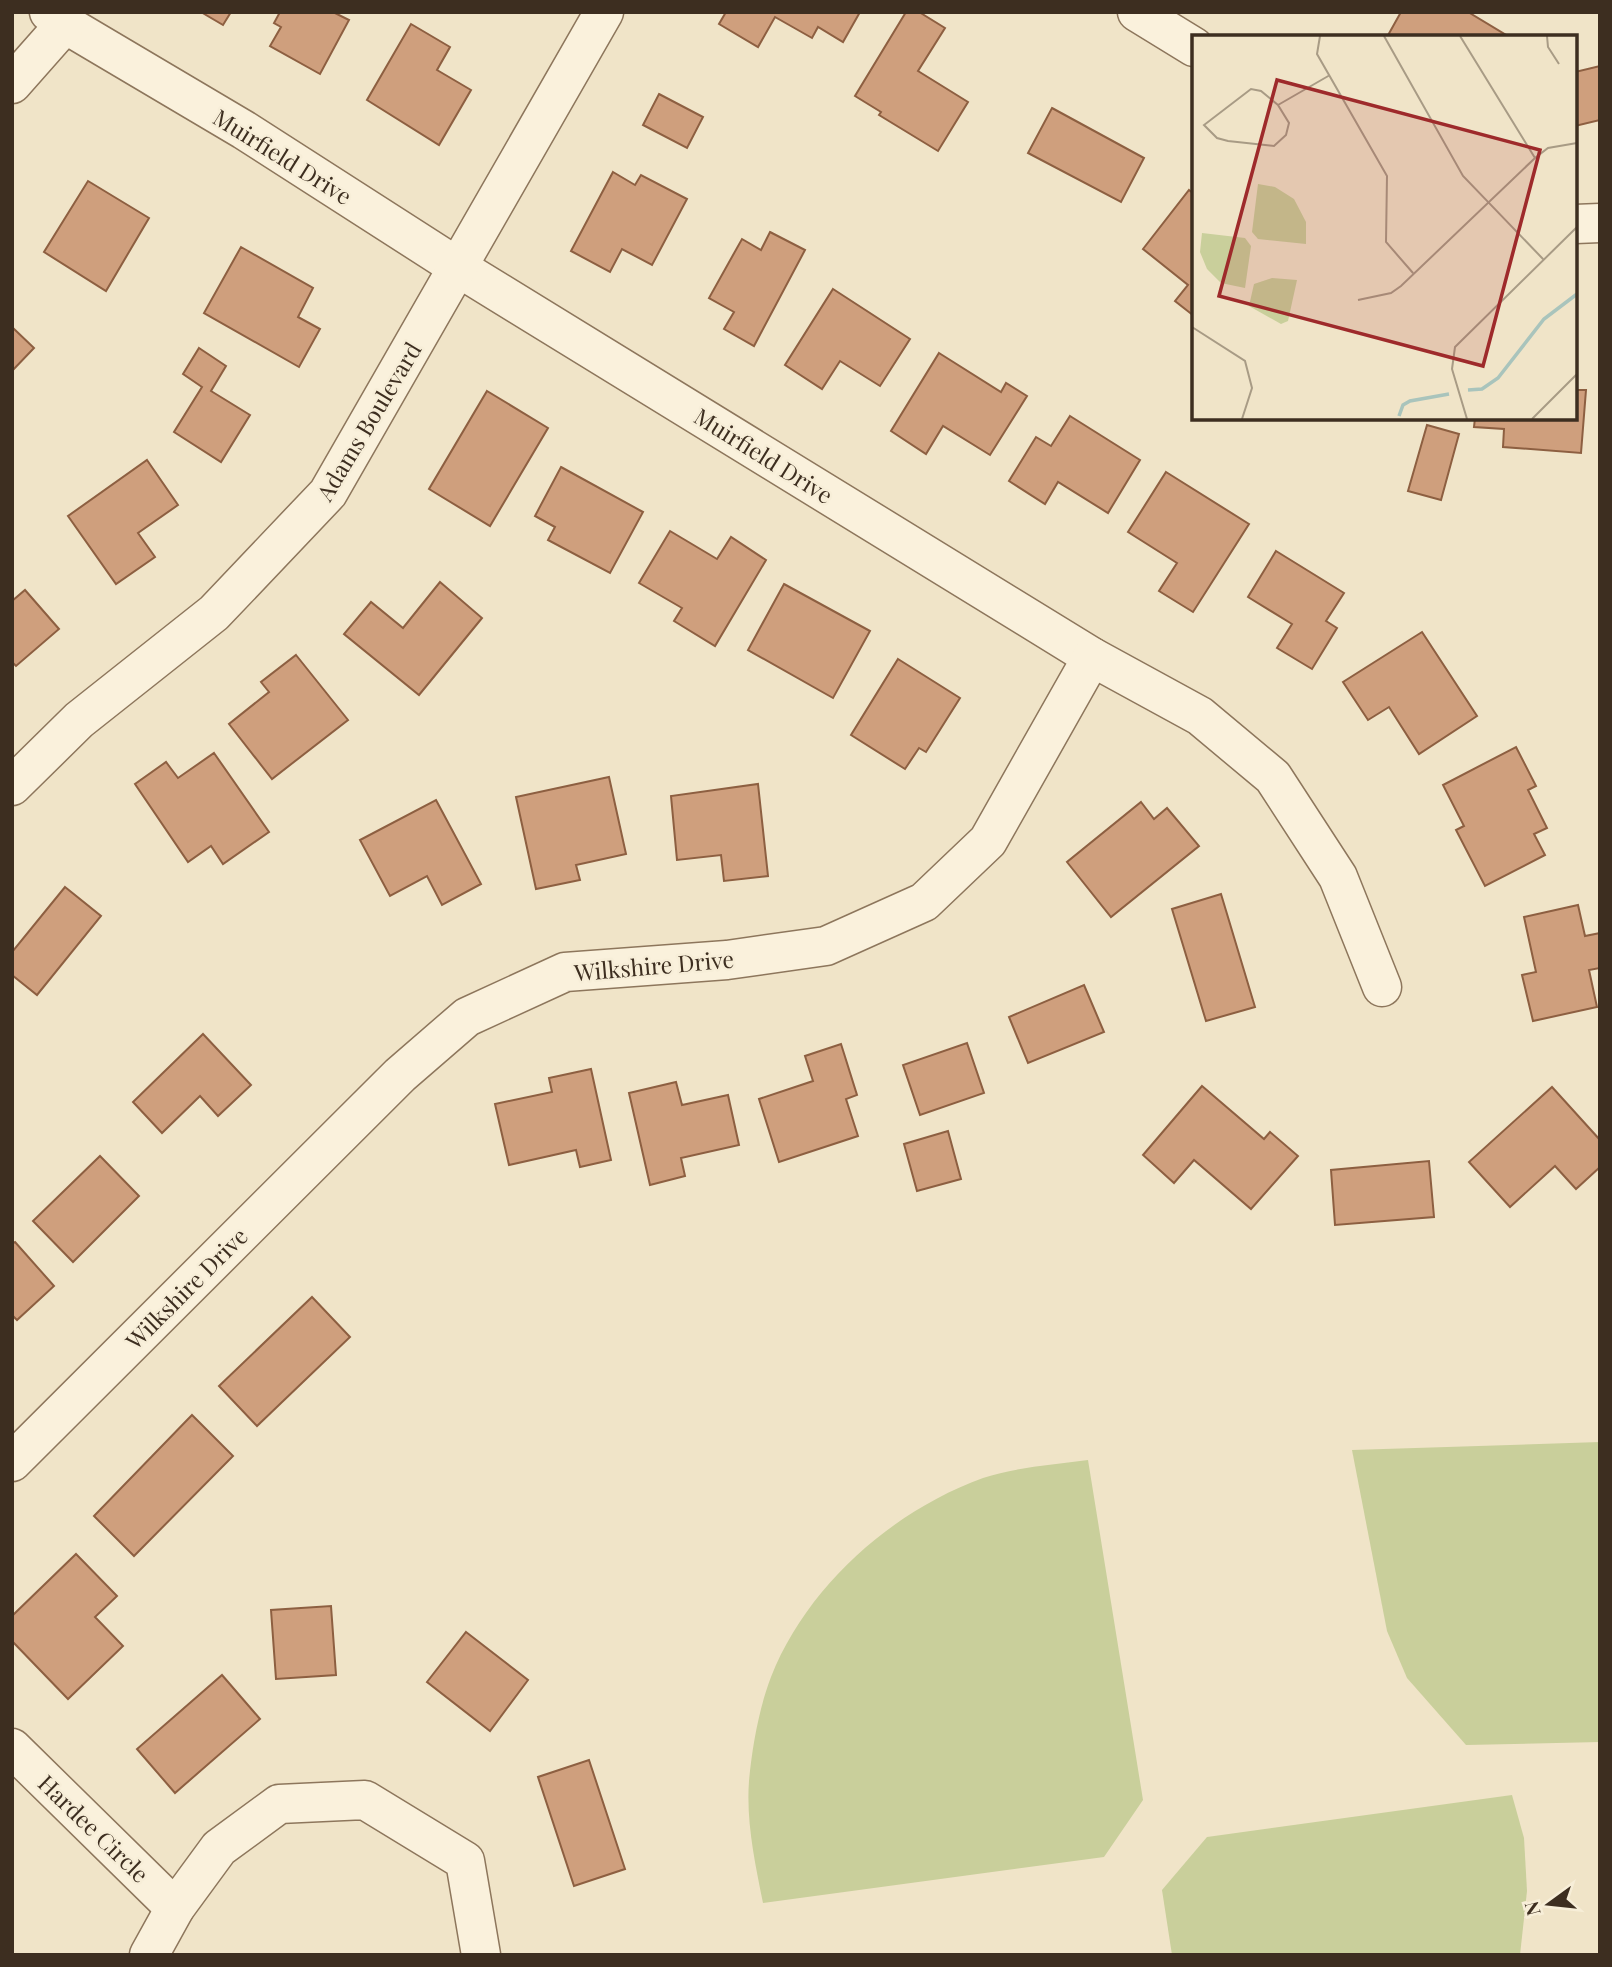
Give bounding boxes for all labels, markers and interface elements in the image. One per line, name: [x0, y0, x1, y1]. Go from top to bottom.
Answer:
inset map: [1192, 35, 1577, 420]
street label: Muirfield Drive: [208, 101, 358, 211]
street label: Adams Boulevard: [308, 336, 428, 507]
street label: Muirfield Drive: [689, 400, 839, 510]
street label: Wilkshire Drive: [572, 943, 735, 988]
street label: Wilkshire Drive: [118, 1220, 254, 1356]
street label: Hardee Circle: [32, 1767, 156, 1889]
north arrow: [1514, 1869, 1584, 1939]
text: N: [1517, 1898, 1546, 1919]

